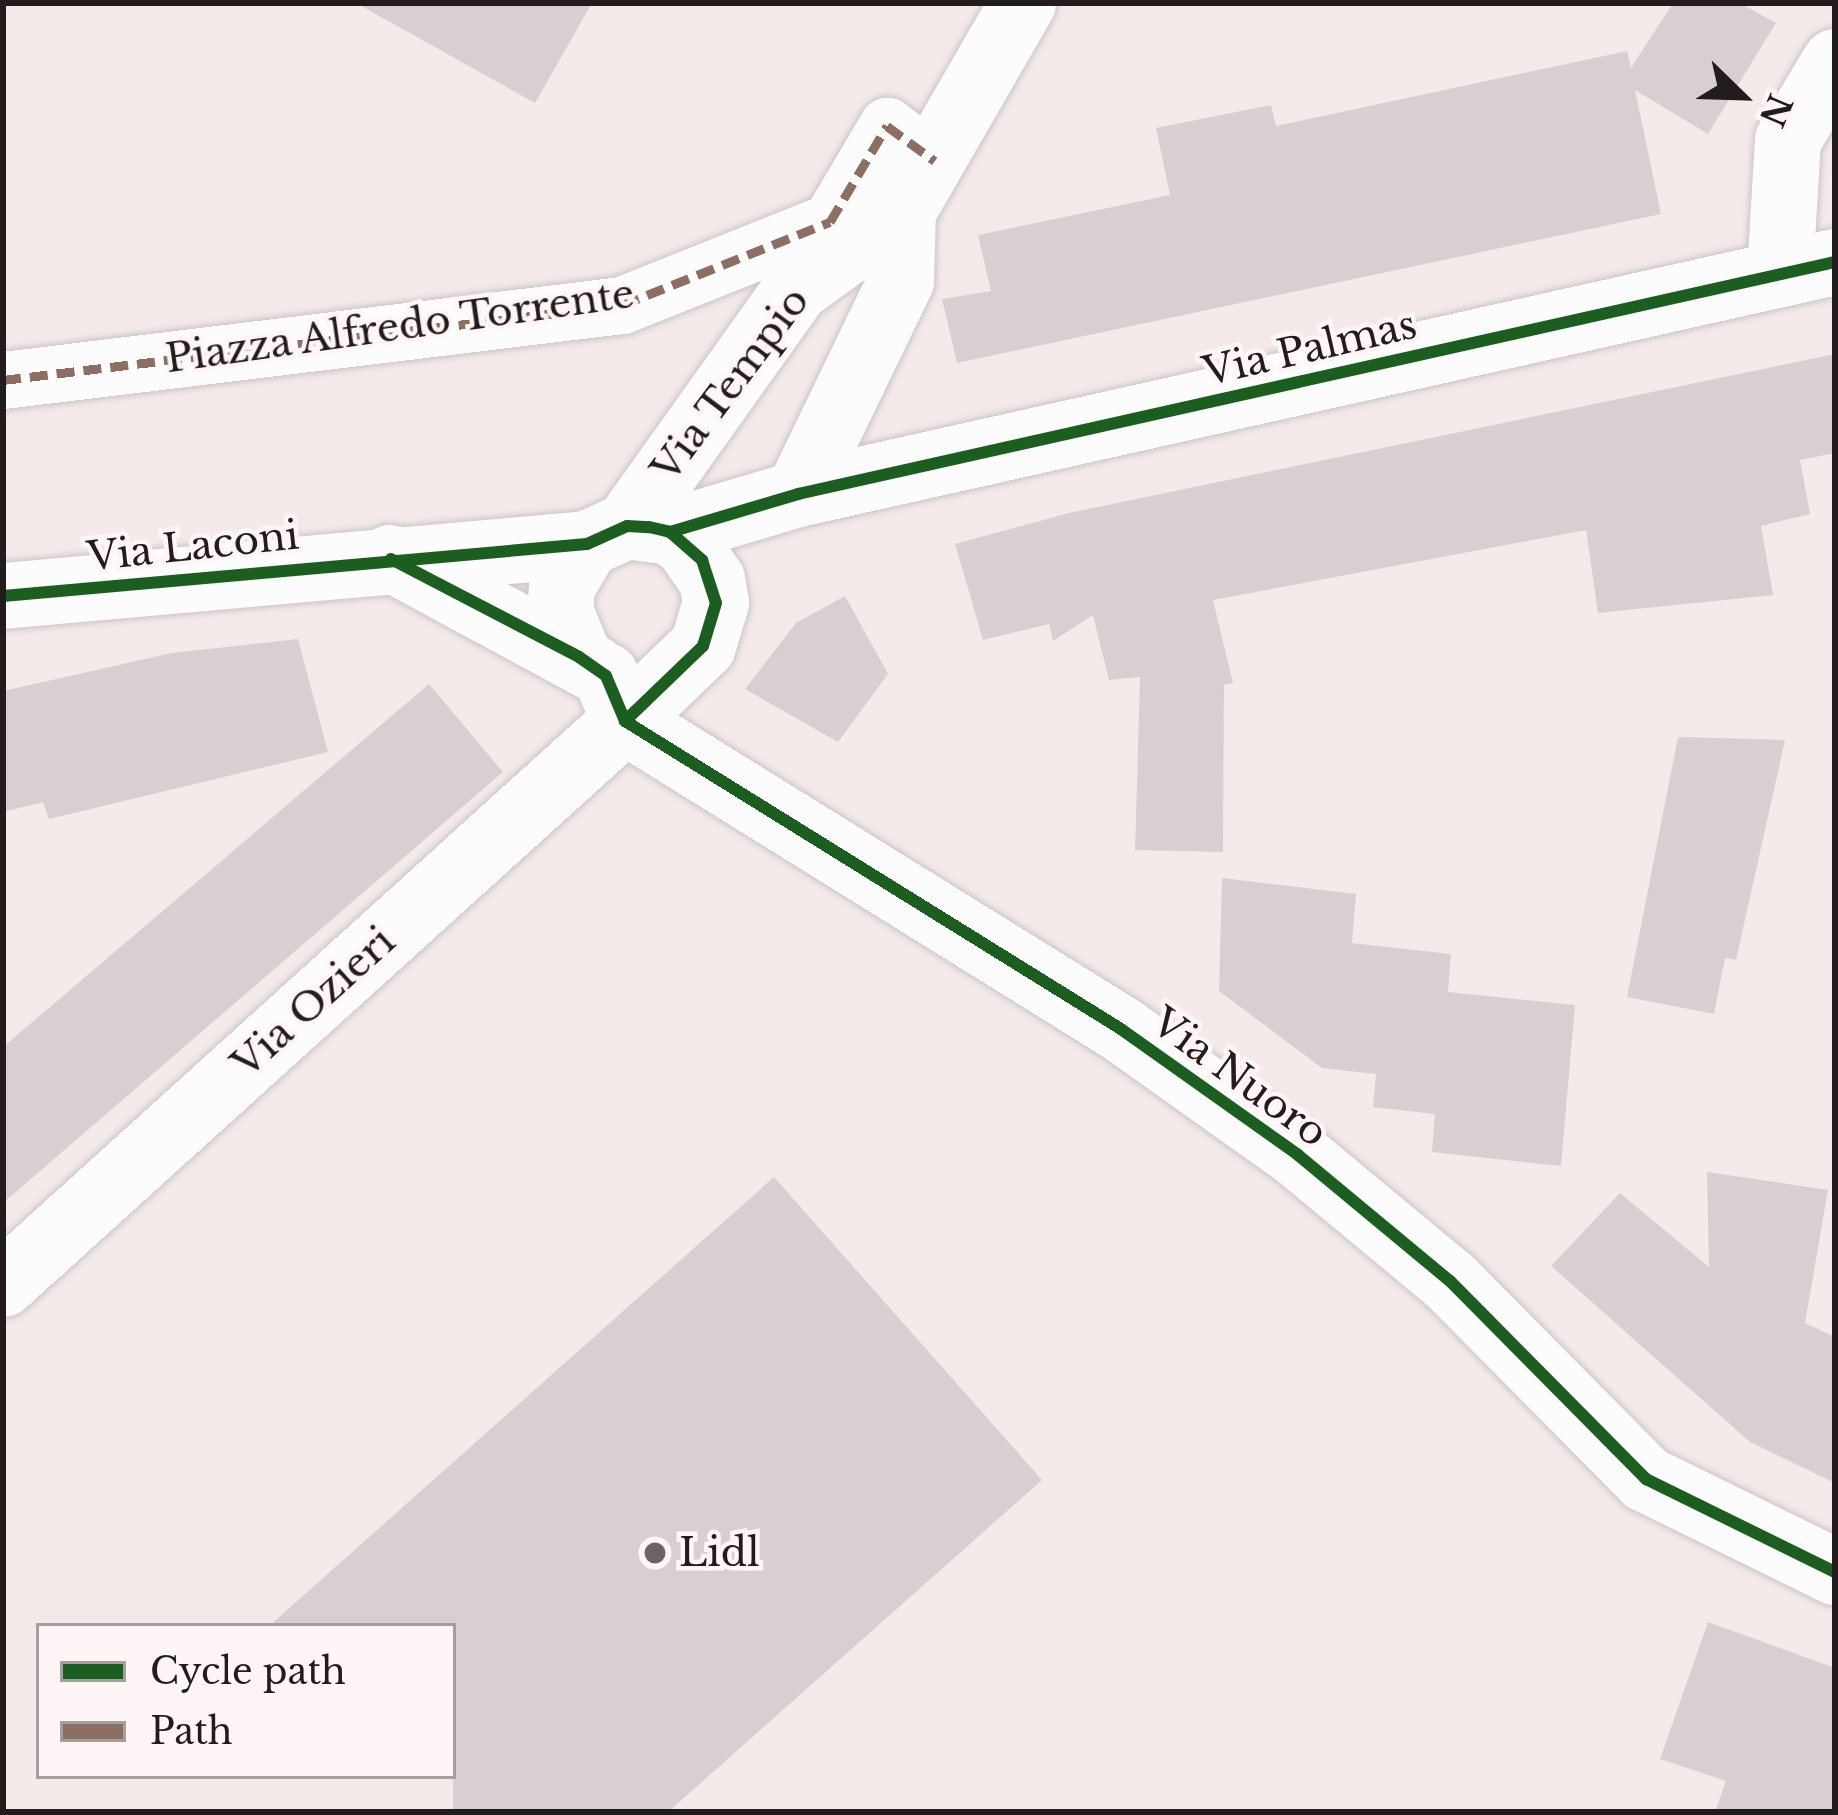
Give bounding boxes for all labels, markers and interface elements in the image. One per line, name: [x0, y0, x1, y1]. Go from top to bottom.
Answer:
north arrow: [1682, 36, 1802, 156]
text: N: [1751, 88, 1801, 133]
street label: Piazza Alfredo Torrente: [161, 271, 639, 383]
street label: Via Tempio: [642, 278, 820, 492]
street label: Via Palmas: [1198, 302, 1422, 396]
street label: Via Laconi: [85, 513, 301, 581]
street label: Via Ozieri: [223, 918, 405, 1088]
street label: Via Nuoro: [1142, 999, 1336, 1157]
place label: Lidl: [679, 1530, 760, 1576]
marker: Lidl: [642, 1540, 668, 1566]
legend: [36, 1623, 456, 1779]
text: Cycle path: [150, 1649, 346, 1694]
text: Path: [150, 1709, 233, 1754]

